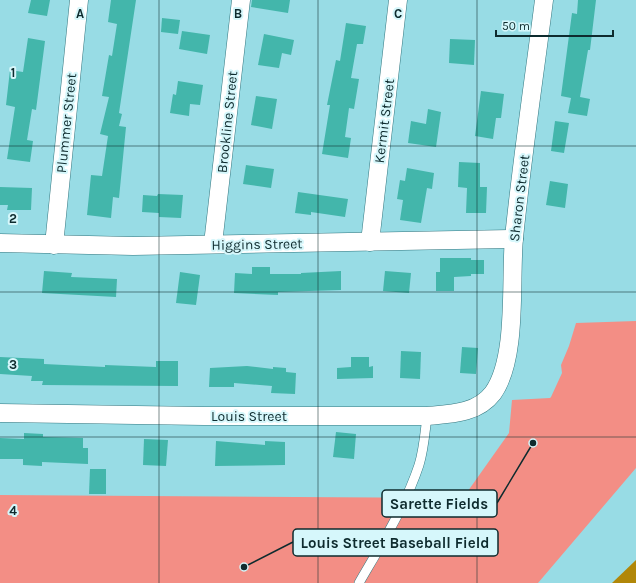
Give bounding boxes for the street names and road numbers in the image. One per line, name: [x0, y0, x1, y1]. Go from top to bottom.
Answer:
street label: Brookline Street: [214, 70, 241, 174]
street label: Plummer Street: [53, 72, 80, 174]
street label: Kermit Street: [371, 78, 398, 164]
street label: Sharon Street: [506, 154, 533, 243]
street label: Higgins Street: [211, 235, 303, 254]
street label: Louis Street: [211, 408, 287, 425]

